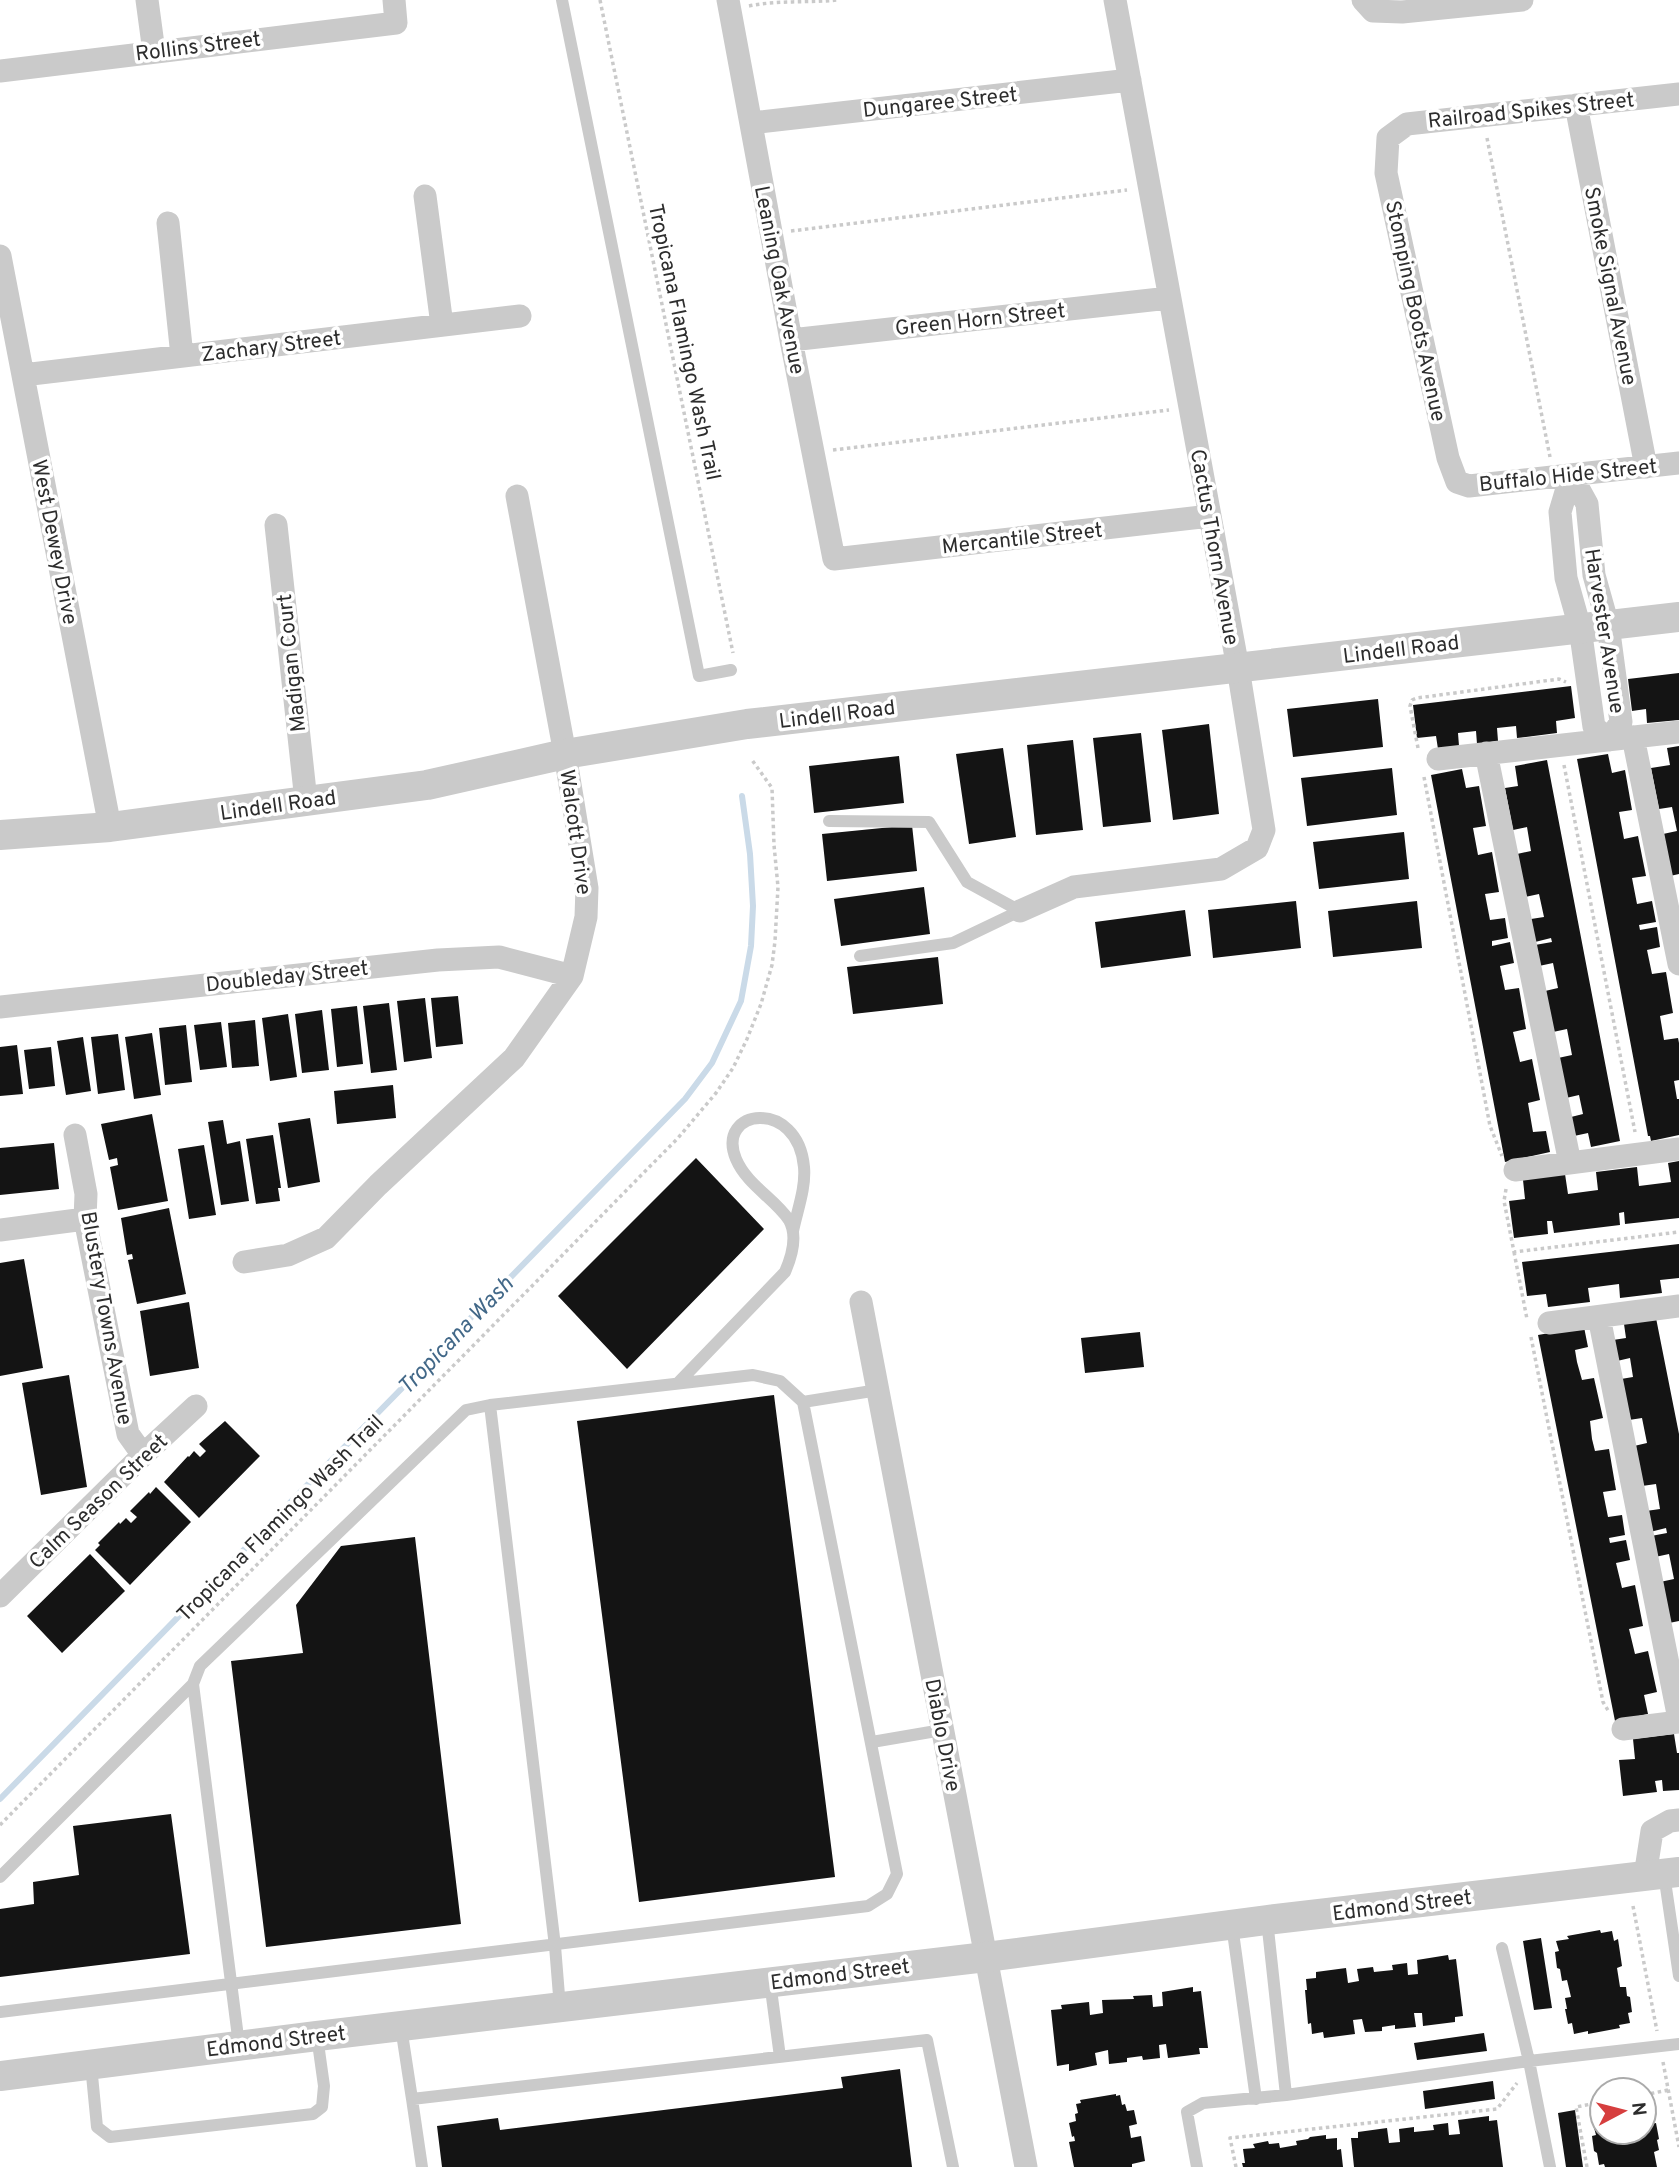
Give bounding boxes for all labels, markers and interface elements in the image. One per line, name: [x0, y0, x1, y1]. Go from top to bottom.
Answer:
street label: Rollins Street: [134, 26, 262, 69]
street label: Dungaree Street: [862, 82, 1019, 125]
street label: Railroad Spikes Street: [1427, 87, 1636, 136]
street label: Leaning Oak Avenue: [747, 184, 810, 377]
street label: Smoke Signal Avenue: [1577, 185, 1642, 388]
street label: Stomping Boots Avenue: [1378, 198, 1451, 424]
street label: Tropicana Flamingo Wash Trail: [641, 201, 726, 483]
street label: Green Horn Street: [894, 298, 1067, 343]
street label: Zachary Street: [200, 325, 343, 369]
street label: Cactus Thorn Avenue: [1183, 447, 1244, 647]
street label: Buffalo Hide Street: [1478, 454, 1658, 499]
street label: West Dewey Drive: [24, 457, 83, 627]
street label: Mercantile Street: [940, 518, 1104, 561]
street label: Harvester Avenue: [1577, 547, 1630, 716]
street label: Madigan Court: [272, 593, 313, 733]
street label: Lindell Road: [1342, 630, 1461, 671]
street label: Lindell Road: [778, 695, 897, 736]
street label: Walcott Drive: [552, 768, 597, 897]
street label: Lindell Road: [218, 785, 338, 828]
street label: Doubleday Street: [205, 956, 370, 999]
street label: Blustery Towns Avenue: [73, 1209, 138, 1427]
water label: Tropicana Wash: [393, 1271, 521, 1402]
street label: Tropicana Flamingo Wash Trail: [172, 1410, 390, 1628]
street label: Calm Season Street: [24, 1429, 174, 1575]
street label: Diablo Drive: [917, 1677, 966, 1794]
street label: Edmond Street: [1331, 1885, 1473, 1928]
street label: Edmond Street: [769, 1954, 911, 1997]
street label: Edmond Street: [205, 2021, 347, 2064]
north arrow: [1588, 2076, 1658, 2146]
text: N: [1625, 2101, 1651, 2117]

